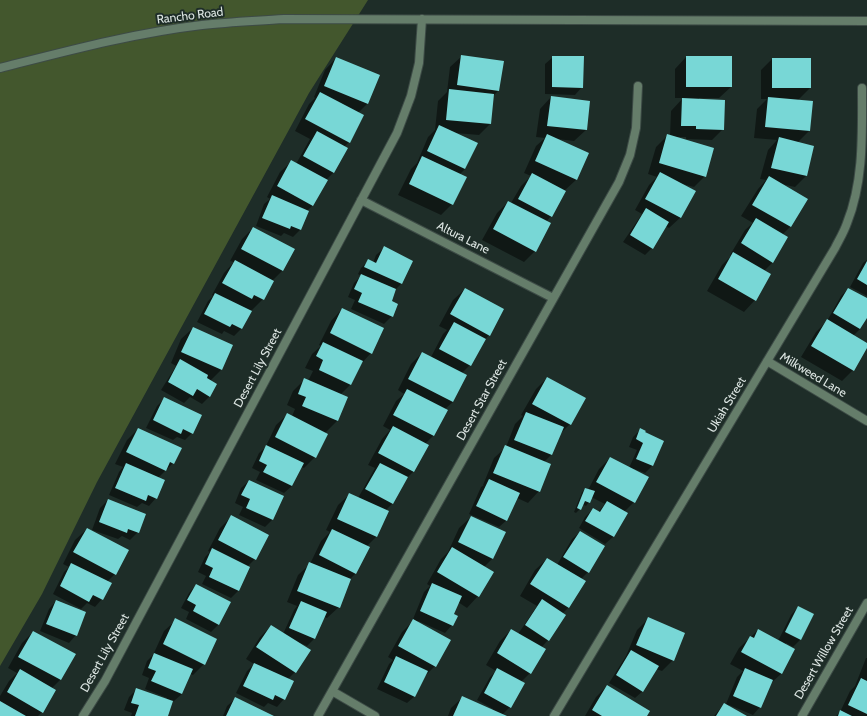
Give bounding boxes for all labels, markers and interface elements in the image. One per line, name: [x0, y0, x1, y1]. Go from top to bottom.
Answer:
street label: Rancho Road: [156, 5, 224, 27]
street label: Altura Lane: [434, 219, 492, 257]
street label: Desert Lily Street: [231, 326, 285, 410]
street label: Milkweed Lane: [777, 349, 849, 401]
street label: Desert Star Street: [454, 357, 510, 443]
street label: Ukiah Street: [705, 375, 749, 435]
street label: Desert Willow Street: [792, 604, 856, 702]
street label: Desert Lily Street: [78, 611, 132, 695]

